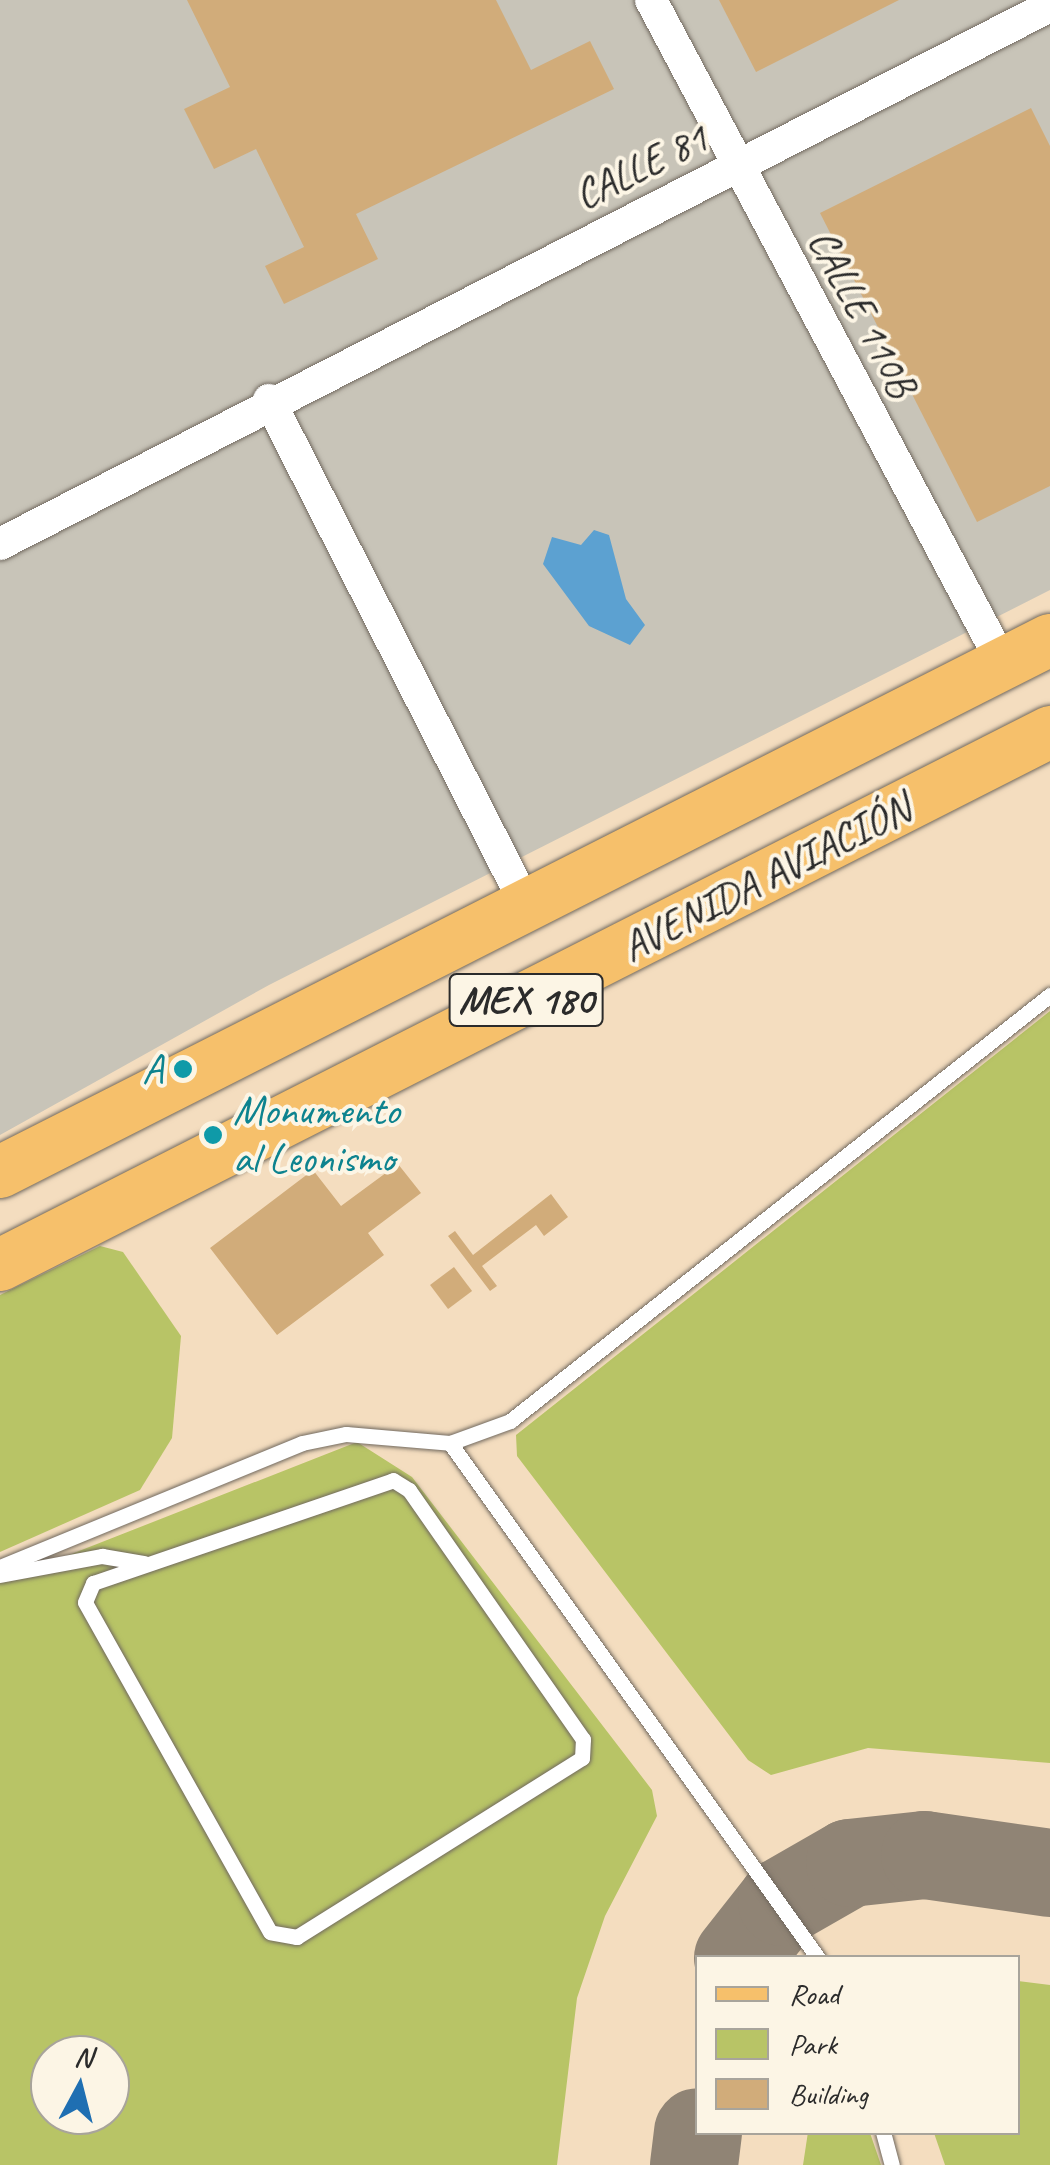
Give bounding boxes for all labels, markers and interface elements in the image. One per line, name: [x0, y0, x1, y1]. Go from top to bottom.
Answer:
street label: CALLE 81: [566, 113, 716, 221]
street label: CALLE 110B: [797, 221, 927, 405]
street label: AVENIDA AVIACIÓN: [613, 784, 919, 972]
road number: MEX 180: [448, 965, 604, 1035]
place label: A: [142, 1044, 163, 1094]
marker: A: [172, 1058, 194, 1080]
place label: Monumento al Leonismo: [233, 1086, 399, 1184]
marker: Monumento al Leonismo: [202, 1124, 224, 1146]
legend: [695, 1955, 1020, 2135]
text: Road: [789, 1975, 839, 2013]
text: Park: [789, 2025, 837, 2063]
north arrow: [30, 2035, 130, 2135]
text: N: [73, 2038, 94, 2075]
text: Building: [789, 2075, 868, 2113]

